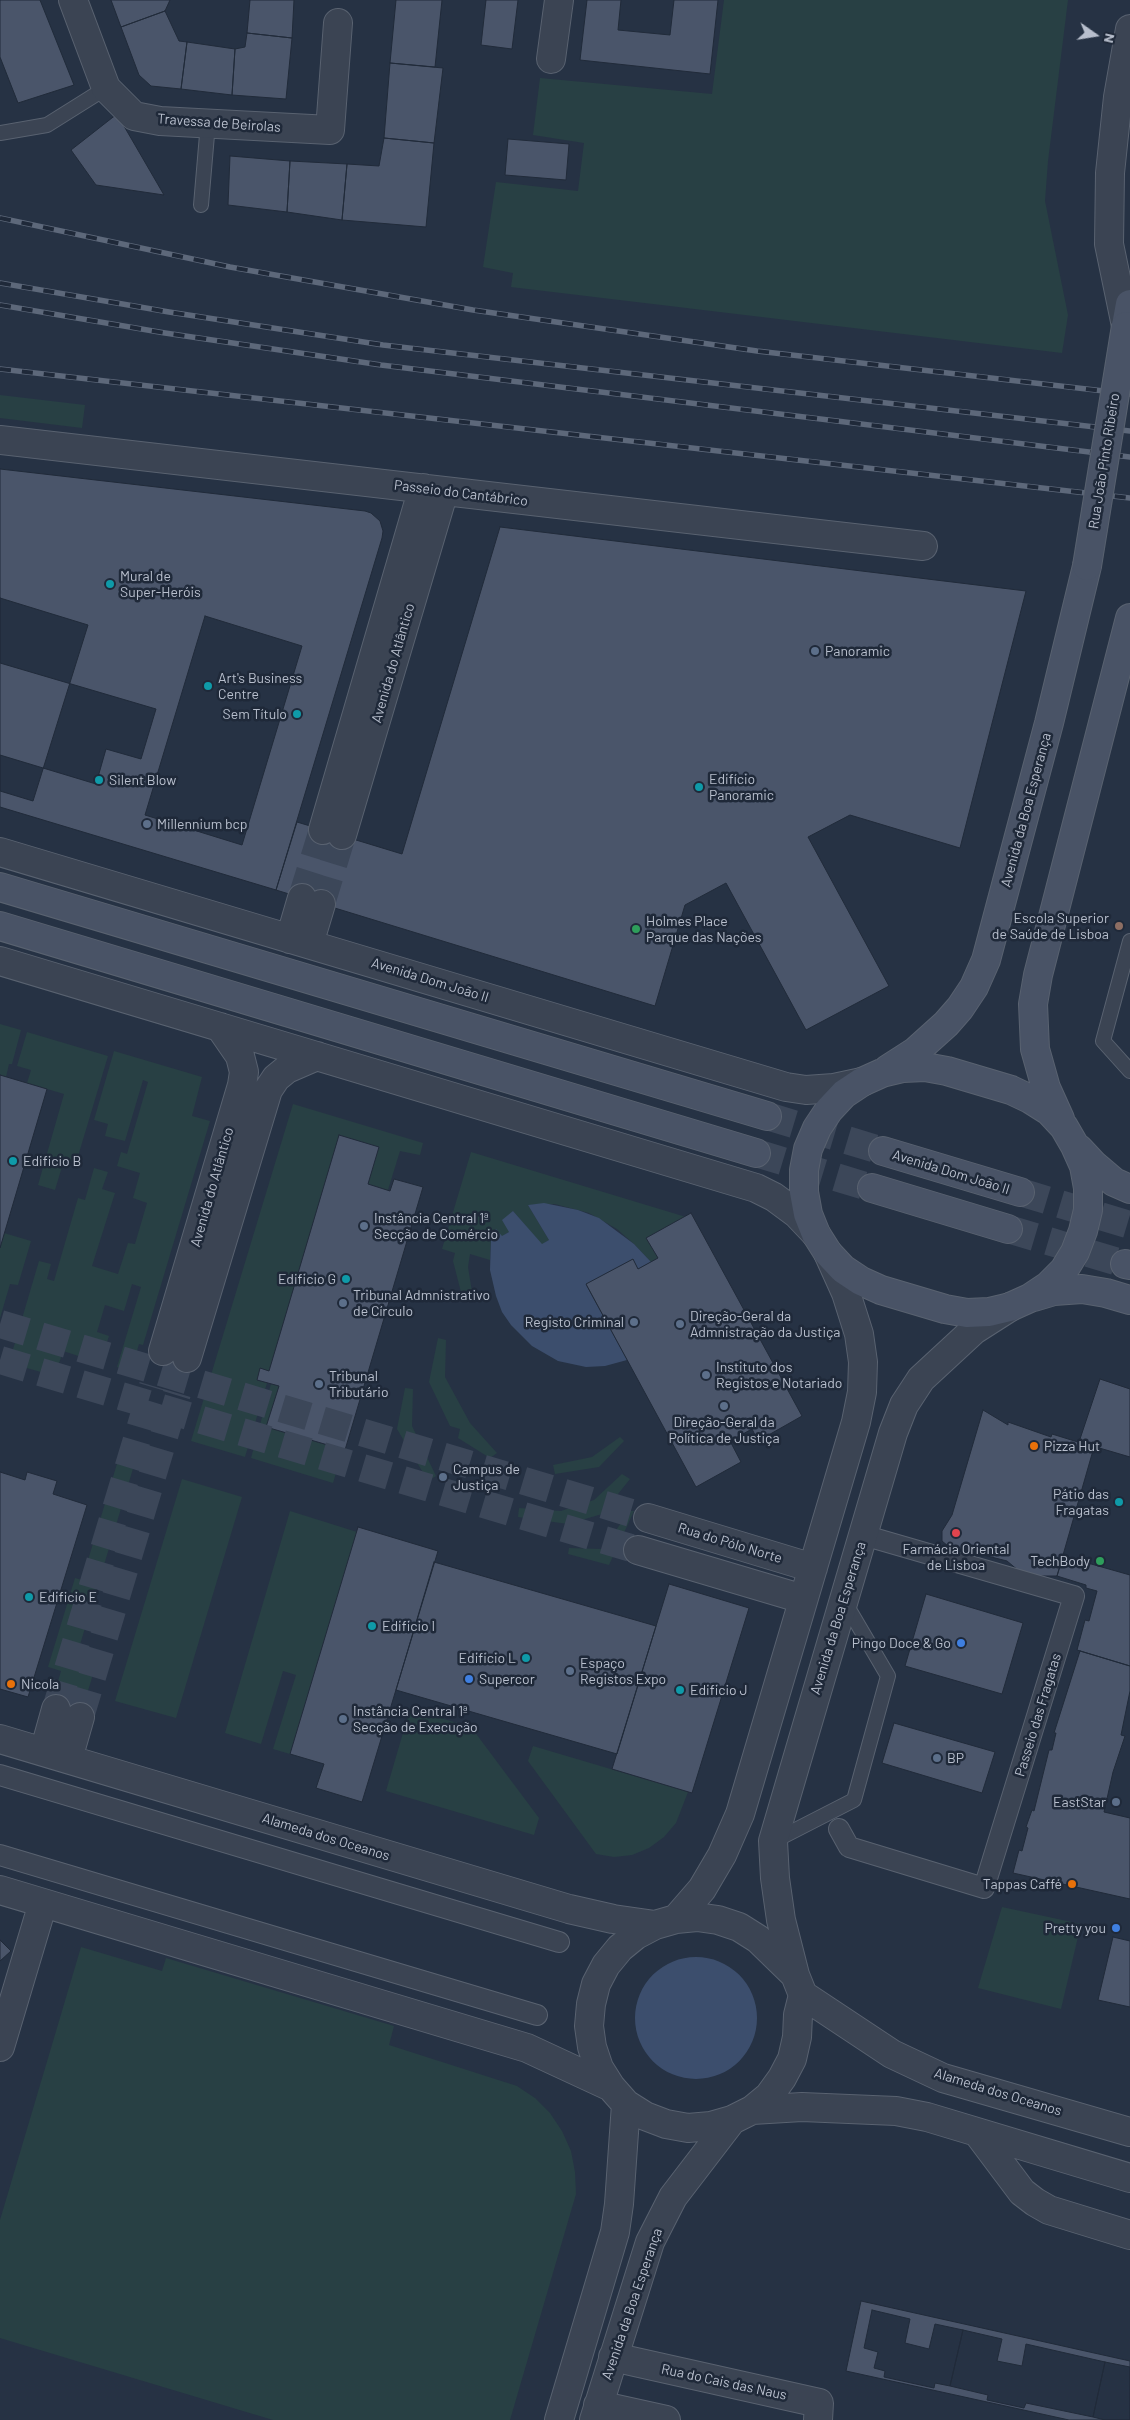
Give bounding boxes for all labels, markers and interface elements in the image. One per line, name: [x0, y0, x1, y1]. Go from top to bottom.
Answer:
north arrow: [1070, 10, 1120, 60]
text: N: [1101, 32, 1119, 45]
street label: Travessa de Beirolas: [157, 110, 281, 136]
street label: Rua João Pinto Ribeiro: [1085, 392, 1123, 530]
street label: Passeio do Cantábrico: [393, 476, 529, 510]
place label: Mural de Super-Heróis: [120, 568, 201, 600]
marker: Mural de Super-Heróis: [104, 578, 116, 590]
street label: Avenida do Atlântico: [368, 601, 418, 725]
place label: Panoramic: [825, 643, 890, 659]
marker: Panoramic: [809, 645, 821, 657]
place label: Art's Business Centre: [218, 670, 302, 702]
marker: Art's Business Centre: [202, 680, 214, 692]
place label: Sem Título: [223, 706, 287, 722]
marker: Sem Título: [291, 708, 303, 720]
street label: Avenida da Boa Esperança: [997, 731, 1055, 889]
place label: Edifício Panoramic: [709, 771, 774, 804]
place label: Silent Blow: [109, 772, 176, 788]
marker: Silent Blow: [93, 774, 105, 786]
marker: Edifício Panoramic: [693, 781, 705, 793]
place label: Millennium bcp: [157, 816, 248, 832]
marker: Millennium bcp: [141, 818, 153, 830]
place label: Escola Superior de Saúde de Lisboa: [992, 910, 1109, 942]
place label: Holmes Place Parque das Nações: [646, 913, 762, 946]
marker: Escola Superior de Saúde de Lisboa: [1113, 920, 1125, 932]
marker: Holmes Place Parque das Nações: [630, 923, 642, 935]
street label: Avenida Dom João II: [369, 954, 491, 1006]
street label: Avenida do Atlântico: [187, 1125, 237, 1249]
street label: Avenida Dom João II: [890, 1146, 1012, 1198]
place label: Edificio B: [23, 1153, 81, 1169]
marker: Edificio B: [7, 1155, 19, 1167]
place label: Instância Central 1ª Secção de Comércio: [374, 1210, 498, 1242]
marker: Instância Central 1ª Secção de Comércio: [358, 1220, 370, 1232]
place label: Edificio G: [278, 1271, 336, 1287]
marker: Edificio G: [340, 1273, 352, 1285]
place label: Tribunal Admnistrativo de Círculo: [353, 1287, 490, 1320]
marker: Tribunal Admnistrativo de Círculo: [337, 1297, 349, 1309]
place label: Direção-Geral da Admnistração da Justiça: [690, 1308, 840, 1340]
place label: Registo Criminal: [525, 1314, 624, 1330]
marker: Registo Criminal: [628, 1316, 640, 1328]
marker: Direção-Geral da Admnistração da Justiça: [674, 1318, 686, 1330]
place label: Instituto dos Registos e Notariado: [716, 1359, 842, 1391]
place label: Tribunal Tributário: [329, 1368, 389, 1400]
marker: Instituto dos Registos e Notariado: [700, 1369, 712, 1381]
marker: Tribunal Tributário: [313, 1378, 325, 1390]
marker: Direção-Geral da Política de Justiça: [718, 1400, 730, 1412]
place label: Direção-Geral da Política de Justiça: [668, 1414, 780, 1446]
place label: Pizza Hut: [1044, 1438, 1100, 1454]
marker: Pizza Hut: [1028, 1440, 1040, 1452]
place label: Campus de Justiça: [453, 1461, 520, 1494]
marker: Campus de Justiça: [437, 1471, 449, 1483]
place label: Pátio das Fragatas: [1053, 1486, 1109, 1518]
marker: Pátio das Fragatas: [1113, 1496, 1125, 1508]
street label: Rua do Pólo Norte: [676, 1519, 784, 1567]
marker: Farmácia Oriental de Lisboa: [950, 1527, 962, 1539]
street label: Avenida da Boa Esperança: [807, 1539, 869, 1697]
place label: Farmácia Oriental de Lisboa: [902, 1541, 1010, 1574]
place label: TechBody: [1030, 1553, 1090, 1569]
marker: TechBody: [1094, 1555, 1106, 1567]
place label: Edificio E: [39, 1589, 97, 1605]
marker: Edificio E: [23, 1591, 35, 1603]
place label: Edificio I: [382, 1618, 435, 1634]
marker: Edificio I: [366, 1620, 378, 1632]
place label: Pingo Doce & Go: [852, 1635, 951, 1651]
marker: Pingo Doce & Go: [955, 1637, 967, 1649]
place label: Edificio L: [459, 1650, 516, 1666]
street label: Passeio das Fragatas: [1011, 1651, 1065, 1779]
marker: Edificio L: [520, 1652, 532, 1664]
place label: Espaço Registos Expo: [580, 1655, 666, 1688]
marker: Espaço Registos Expo: [564, 1665, 576, 1677]
place label: Supercor: [479, 1671, 535, 1687]
marker: Supercor: [463, 1673, 475, 1685]
place label: Nicola: [21, 1676, 59, 1692]
marker: Nicola: [5, 1678, 17, 1690]
place label: Edificio J: [690, 1682, 748, 1698]
marker: Edificio J: [674, 1684, 686, 1696]
place label: Instância Central 1ª Secção de Execução: [353, 1703, 478, 1735]
marker: Instância Central 1ª Secção de Execução: [337, 1713, 349, 1725]
place label: BP: [947, 1750, 964, 1766]
marker: BP: [931, 1752, 943, 1764]
place label: EastStar: [1053, 1794, 1106, 1810]
marker: EastStar: [1110, 1796, 1122, 1808]
street label: Alameda dos Oceanos: [260, 1810, 392, 1864]
place label: Tappas Caffé: [983, 1876, 1062, 1892]
marker: Tappas Caffé: [1066, 1878, 1078, 1890]
place label: Pretty you: [1045, 1920, 1106, 1936]
marker: Pretty you: [1110, 1922, 1122, 1934]
street label: Alameda dos Oceanos: [932, 2065, 1064, 2119]
street label: Avenida da Boa Esperança: [598, 2226, 666, 2382]
street label: Rua do Cais das Naus: [660, 2360, 788, 2404]

